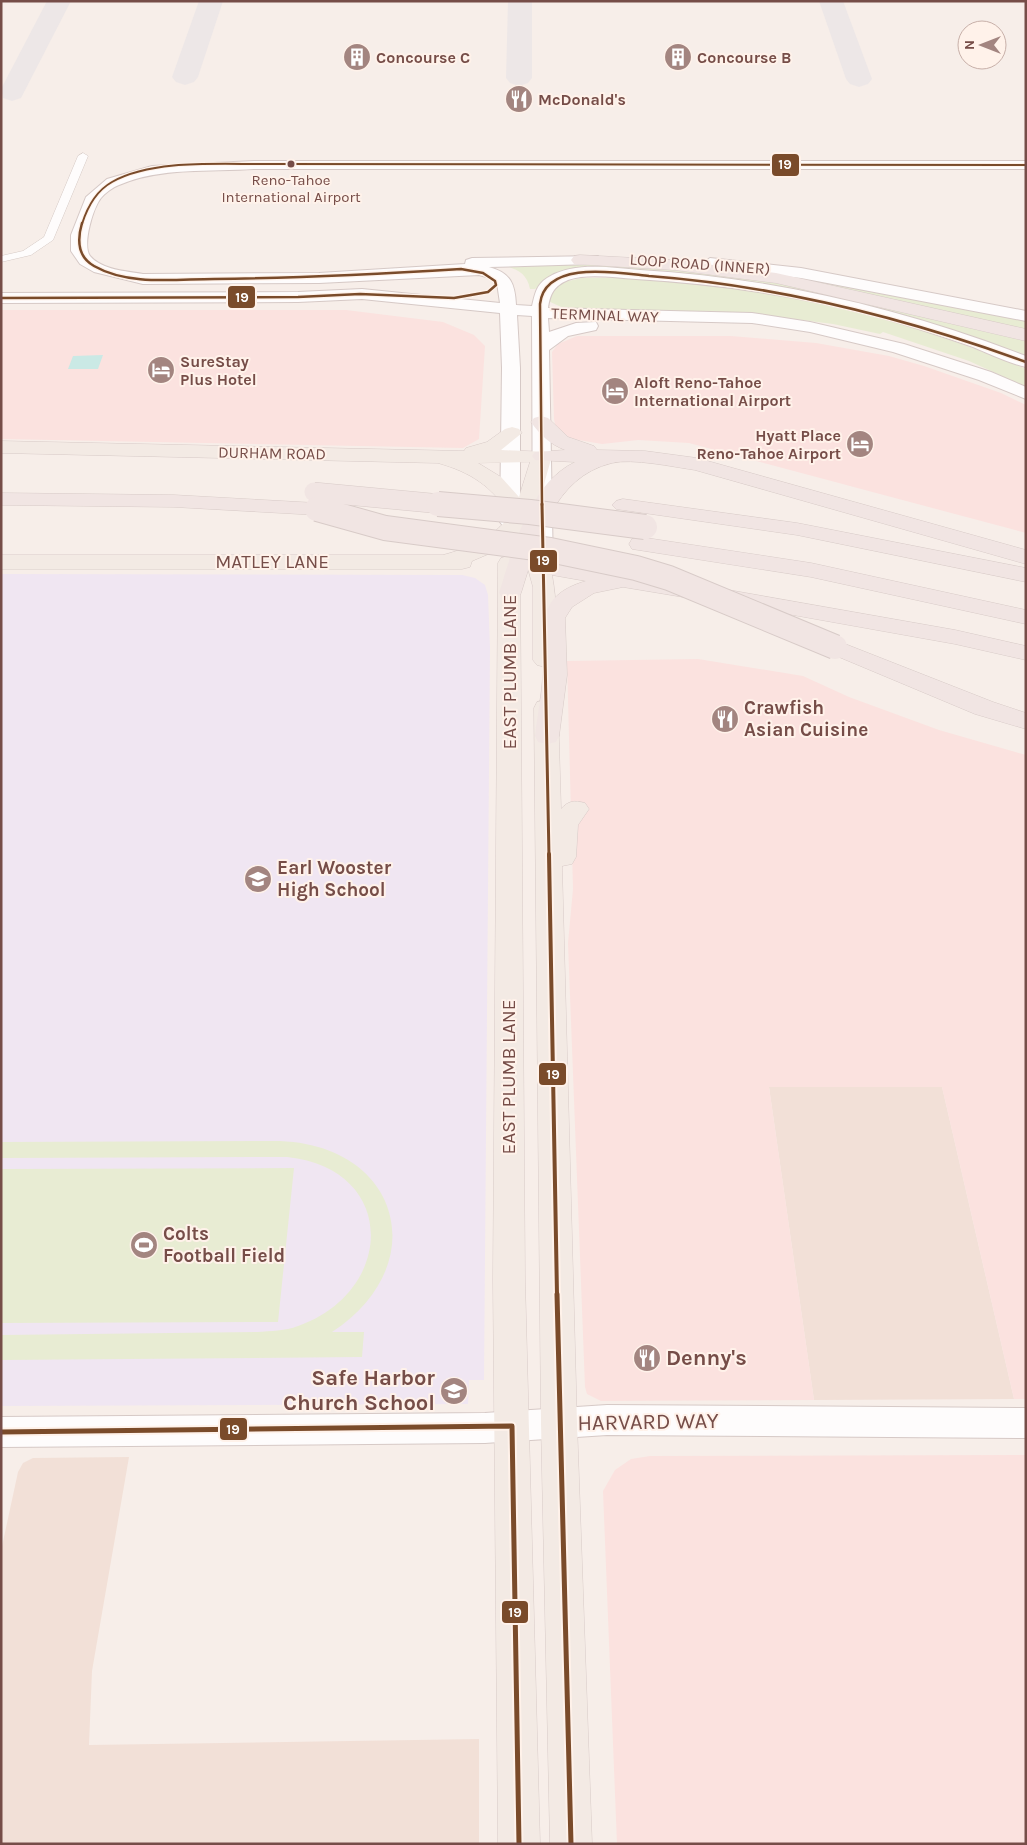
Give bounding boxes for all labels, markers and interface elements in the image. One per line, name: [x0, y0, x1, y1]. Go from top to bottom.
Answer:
north arrow: [957, 20, 1007, 70]
text: N: [961, 40, 978, 50]
building icon: Concourse C: [342, 42, 372, 72]
building icon: Concourse B: [663, 42, 693, 72]
place label: Concourse C: [376, 48, 470, 67]
place label: Concourse B: [697, 48, 791, 67]
restaurant icon: McDonald's: [504, 84, 534, 114]
place label: McDonald's: [538, 90, 626, 109]
line badge: 19: [771, 153, 800, 177]
text: 19: [778, 156, 792, 173]
marker: Reno-Tahoe International Airport: [286, 159, 296, 169]
place label: Reno-Tahoe International Airport: [221, 171, 361, 206]
street label: LOOP ROAD (INNER): [629, 250, 771, 278]
line badge: 19: [227, 285, 256, 309]
text: 19: [235, 289, 249, 306]
street label: TERMINAL WAY: [551, 304, 659, 326]
place label: SureStay Plus Hotel: [180, 352, 257, 389]
hotel icon: SureStay Plus Hotel: [146, 355, 176, 385]
place label: Aloft Reno-Tahoe International Airport: [634, 373, 791, 410]
hotel icon: Aloft Reno-Tahoe International Airport: [600, 376, 630, 406]
place label: Hyatt Place Reno-Tahoe Airport: [696, 426, 841, 463]
hotel icon: Hyatt Place Reno-Tahoe Airport: [845, 429, 875, 459]
street label: DURHAM ROAD: [218, 443, 326, 463]
line badge: 19: [529, 549, 558, 573]
street label: MATLEY LANE: [215, 551, 329, 573]
text: 19: [536, 552, 550, 569]
street label: EAST PLUMB LANE: [499, 595, 521, 749]
place label: Crawfish Asian Cuisine: [744, 697, 868, 741]
restaurant icon: Crawfish Asian Cuisine: [710, 704, 740, 734]
place label: Earl Wooster High School: [277, 857, 392, 901]
school or university icon: Earl Wooster High School: [243, 864, 273, 894]
street label: EAST PLUMB LANE: [498, 1000, 520, 1154]
line badge: 19: [538, 1062, 567, 1086]
text: 19: [546, 1066, 560, 1083]
place label: Colts Football Field: [163, 1223, 285, 1267]
sports icon: Colts Football Field: [129, 1230, 159, 1260]
restaurant icon: Denny's: [632, 1343, 662, 1373]
place label: Denny's: [666, 1345, 747, 1371]
place label: Safe Harbor Church School: [283, 1365, 435, 1416]
school or university icon: Safe Harbor Church School: [439, 1376, 469, 1406]
street label: HARVARD WAY: [577, 1408, 719, 1436]
line badge: 19: [219, 1417, 248, 1441]
text: 19: [226, 1421, 240, 1438]
line badge: 19: [501, 1600, 529, 1624]
text: 19: [508, 1604, 522, 1621]

